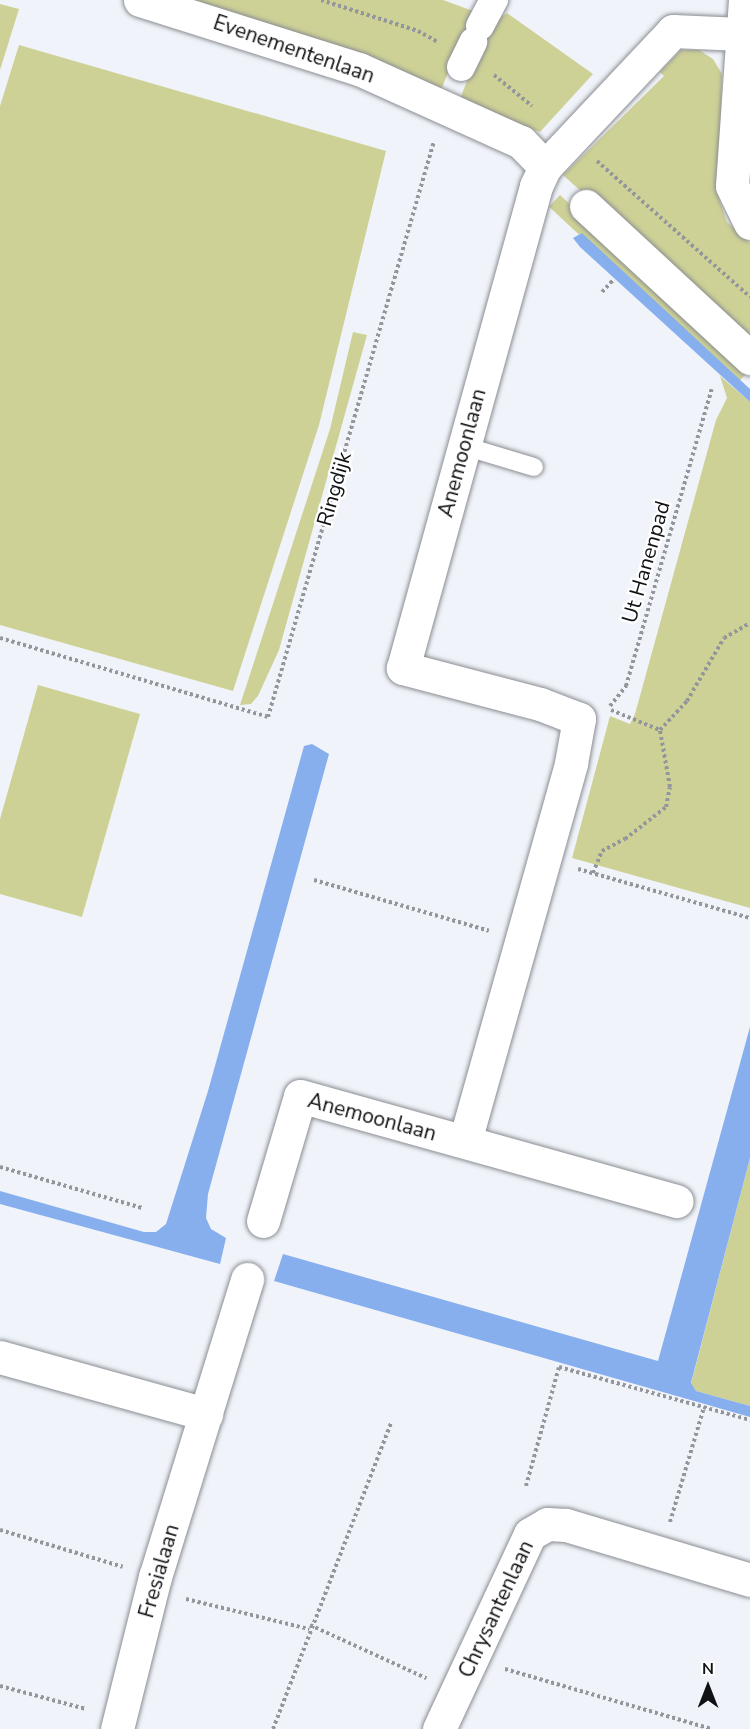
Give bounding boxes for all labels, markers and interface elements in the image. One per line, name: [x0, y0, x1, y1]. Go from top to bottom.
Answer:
street label: Evenementenlaan: [210, 10, 378, 88]
street label: Anemoonlaan: [433, 386, 491, 520]
street label: Ringdijk: [311, 449, 357, 529]
street label: Ut Hanenpad: [617, 498, 675, 626]
street label: Anemoonlaan: [305, 1088, 439, 1146]
street label: Fresialaan: [134, 1521, 184, 1621]
street label: Chrysantenlaan: [453, 1536, 539, 1682]
north arrow: [678, 1657, 738, 1717]
text: N: [702, 1658, 714, 1680]

